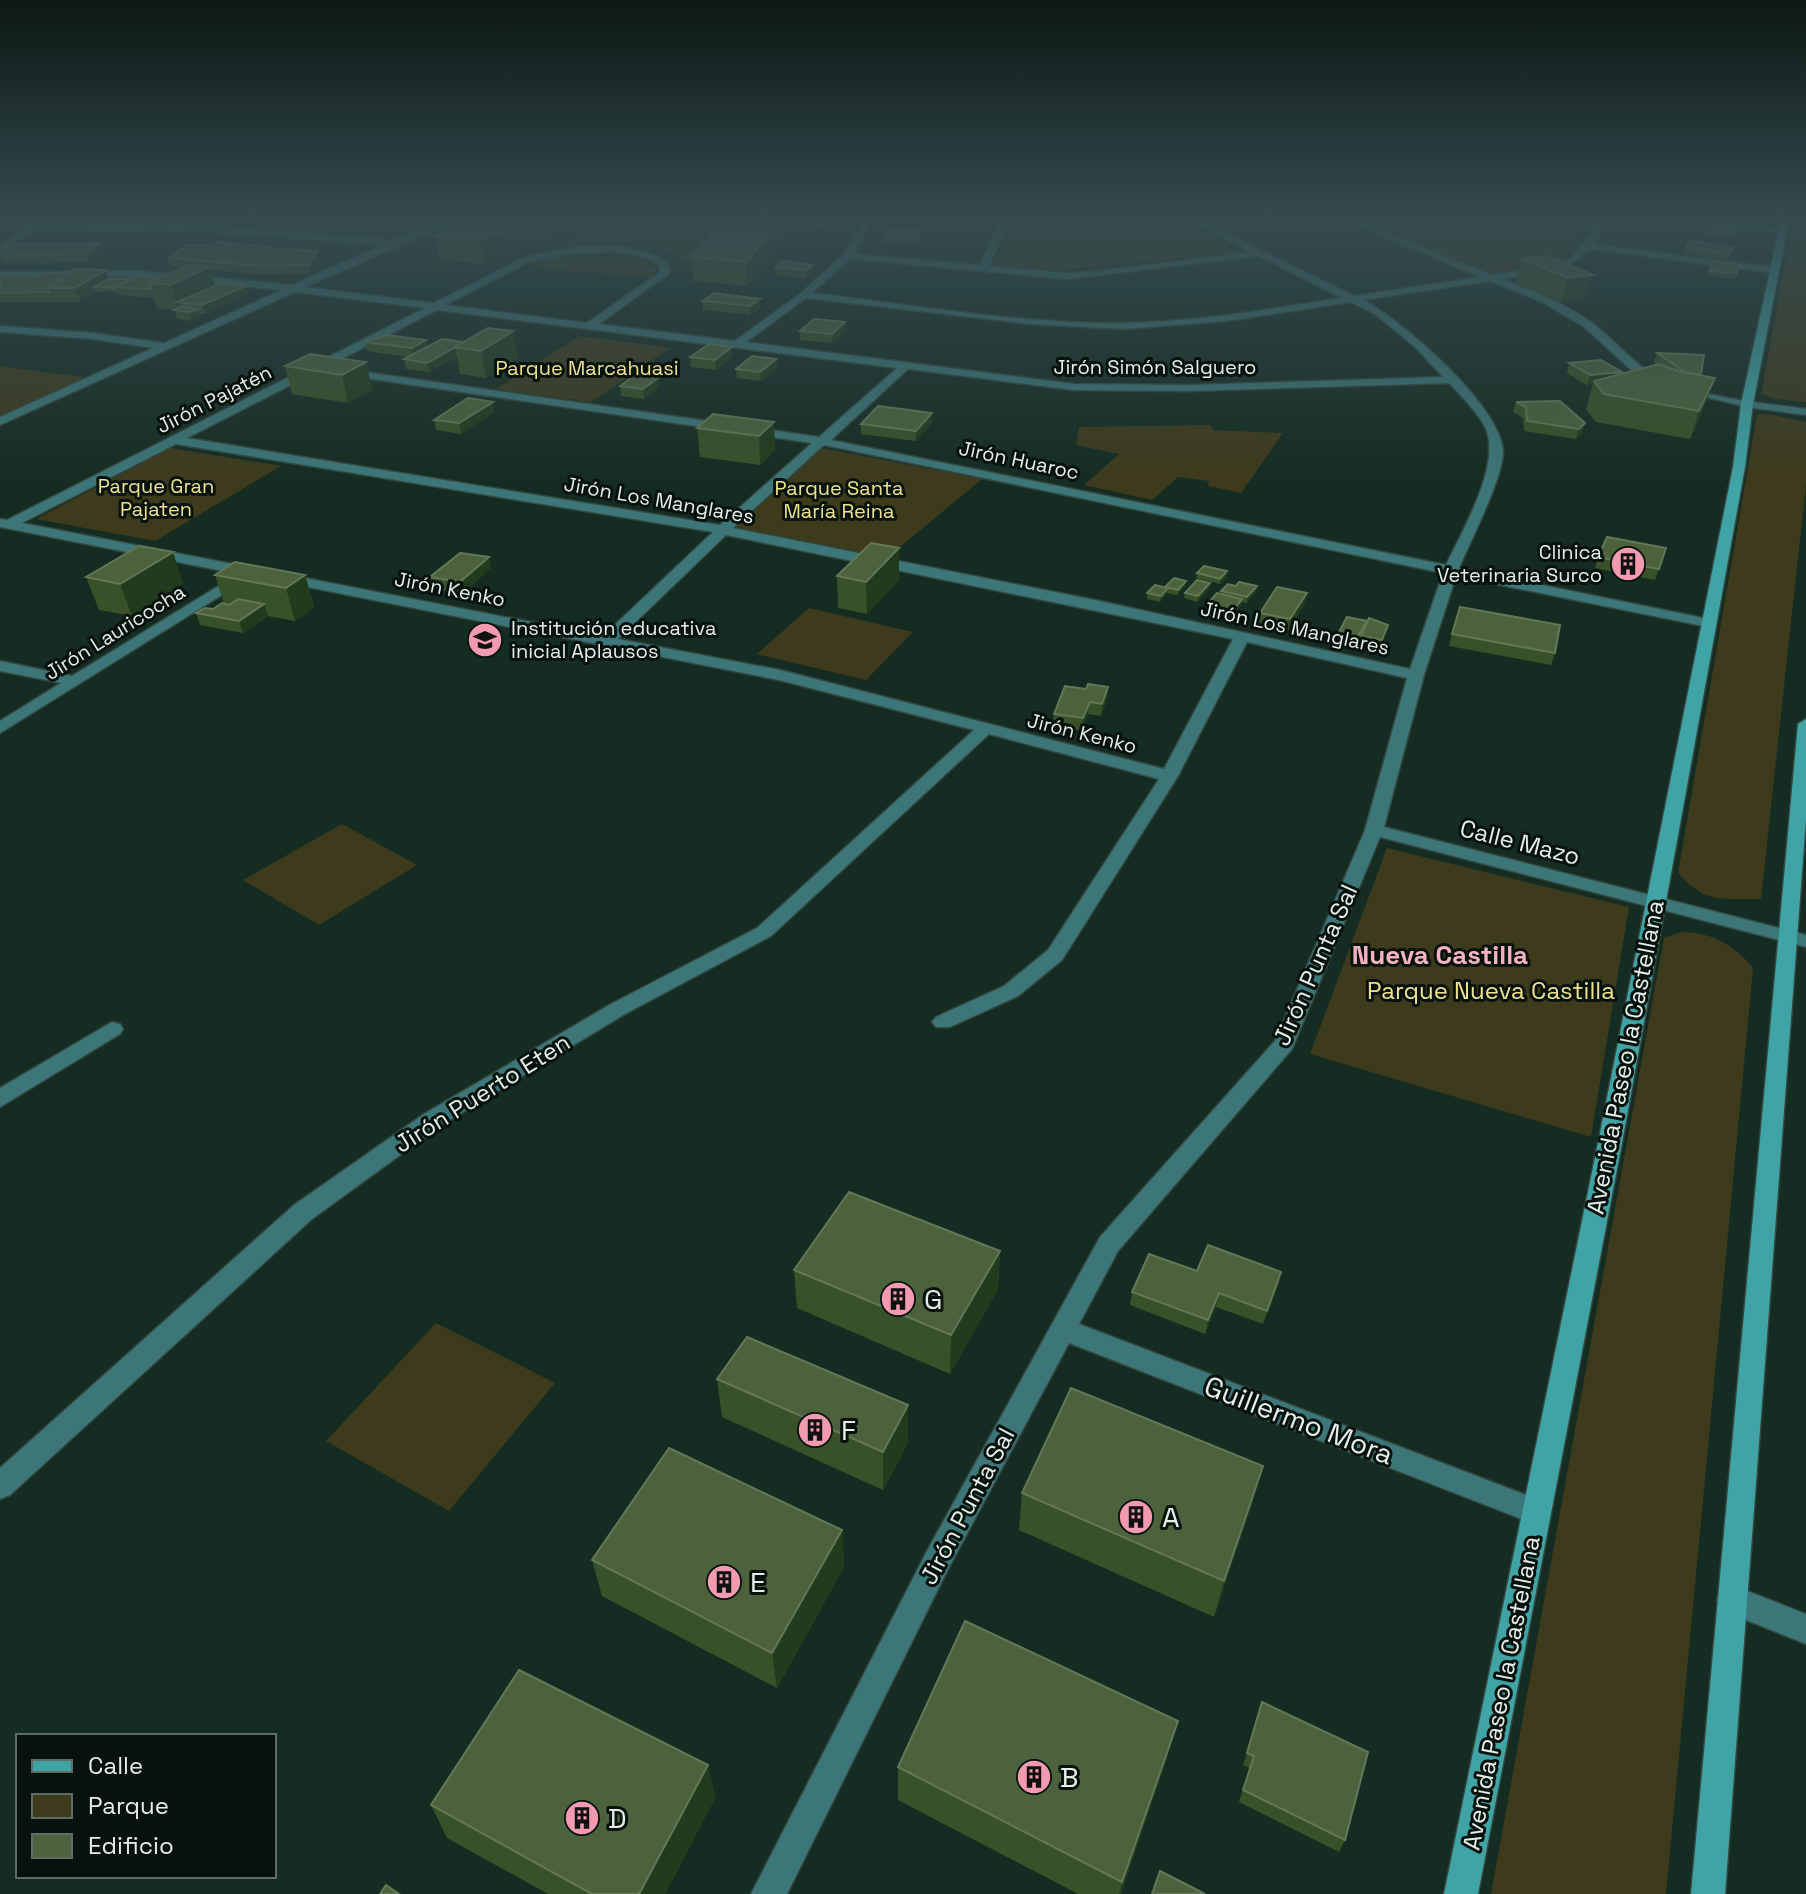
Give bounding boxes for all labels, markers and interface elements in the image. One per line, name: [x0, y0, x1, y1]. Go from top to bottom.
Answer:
street label: Jirón Simón Salguero: [1054, 354, 1256, 380]
park label: Parque Marcahuasi: [495, 355, 679, 381]
street label: Jirón Pajatén: [152, 359, 276, 439]
street label: Jirón Huaroc: [957, 435, 1081, 485]
street label: Jirón Los Manglares: [562, 470, 756, 530]
park label: Parque Gran Pajaten: [98, 473, 214, 522]
park label: Parque Santa María Reina: [775, 475, 903, 524]
place label: Clinica Veterinaria Surco: [1437, 539, 1602, 588]
building icon: Clinica Veterinaria Surco: [1609, 545, 1647, 583]
street label: Jirón Kenko: [392, 566, 508, 612]
street label: Jirón Lauricocha: [40, 578, 190, 686]
street label: Jirón Los Manglares: [1198, 595, 1392, 661]
place label: Institución educativa inicial Aplausos: [511, 615, 716, 664]
school or university icon: Institución educativa inicial Aplausos: [466, 621, 504, 659]
street label: Jirón Kenko: [1024, 707, 1140, 759]
street label: Calle Mazo: [1457, 812, 1583, 872]
street label: Jirón Punta Sal: [1266, 880, 1364, 1050]
street label: Avenida Paseo la Castellana: [1579, 897, 1671, 1217]
district label: Nueva Castilla: [1352, 938, 1528, 972]
park label: Parque Nueva Castilla: [1367, 975, 1615, 1006]
street label: Jirón Puerto Eten: [388, 1026, 576, 1160]
building icon: G: [879, 1280, 917, 1318]
place label: G: [924, 1281, 942, 1317]
street label: Guillermo Mora: [1199, 1367, 1399, 1473]
building icon: F: [796, 1411, 834, 1449]
place label: F: [841, 1412, 856, 1448]
street label: Jirón Punta Sal: [913, 1422, 1021, 1590]
building icon: A: [1117, 1498, 1155, 1536]
place label: A: [1162, 1499, 1180, 1535]
street label: Avenida Paseo la Castellana: [1455, 1533, 1547, 1853]
building icon: E: [705, 1563, 743, 1601]
place label: E: [750, 1564, 766, 1600]
legend: [16, 1734, 276, 1878]
text: Calle: [88, 1750, 143, 1781]
building icon: B: [1015, 1758, 1053, 1796]
place label: B: [1060, 1759, 1079, 1795]
text: Parque: [88, 1790, 169, 1821]
building icon: D: [563, 1799, 601, 1837]
place label: D: [608, 1800, 627, 1836]
text: Edificio: [88, 1830, 174, 1861]

